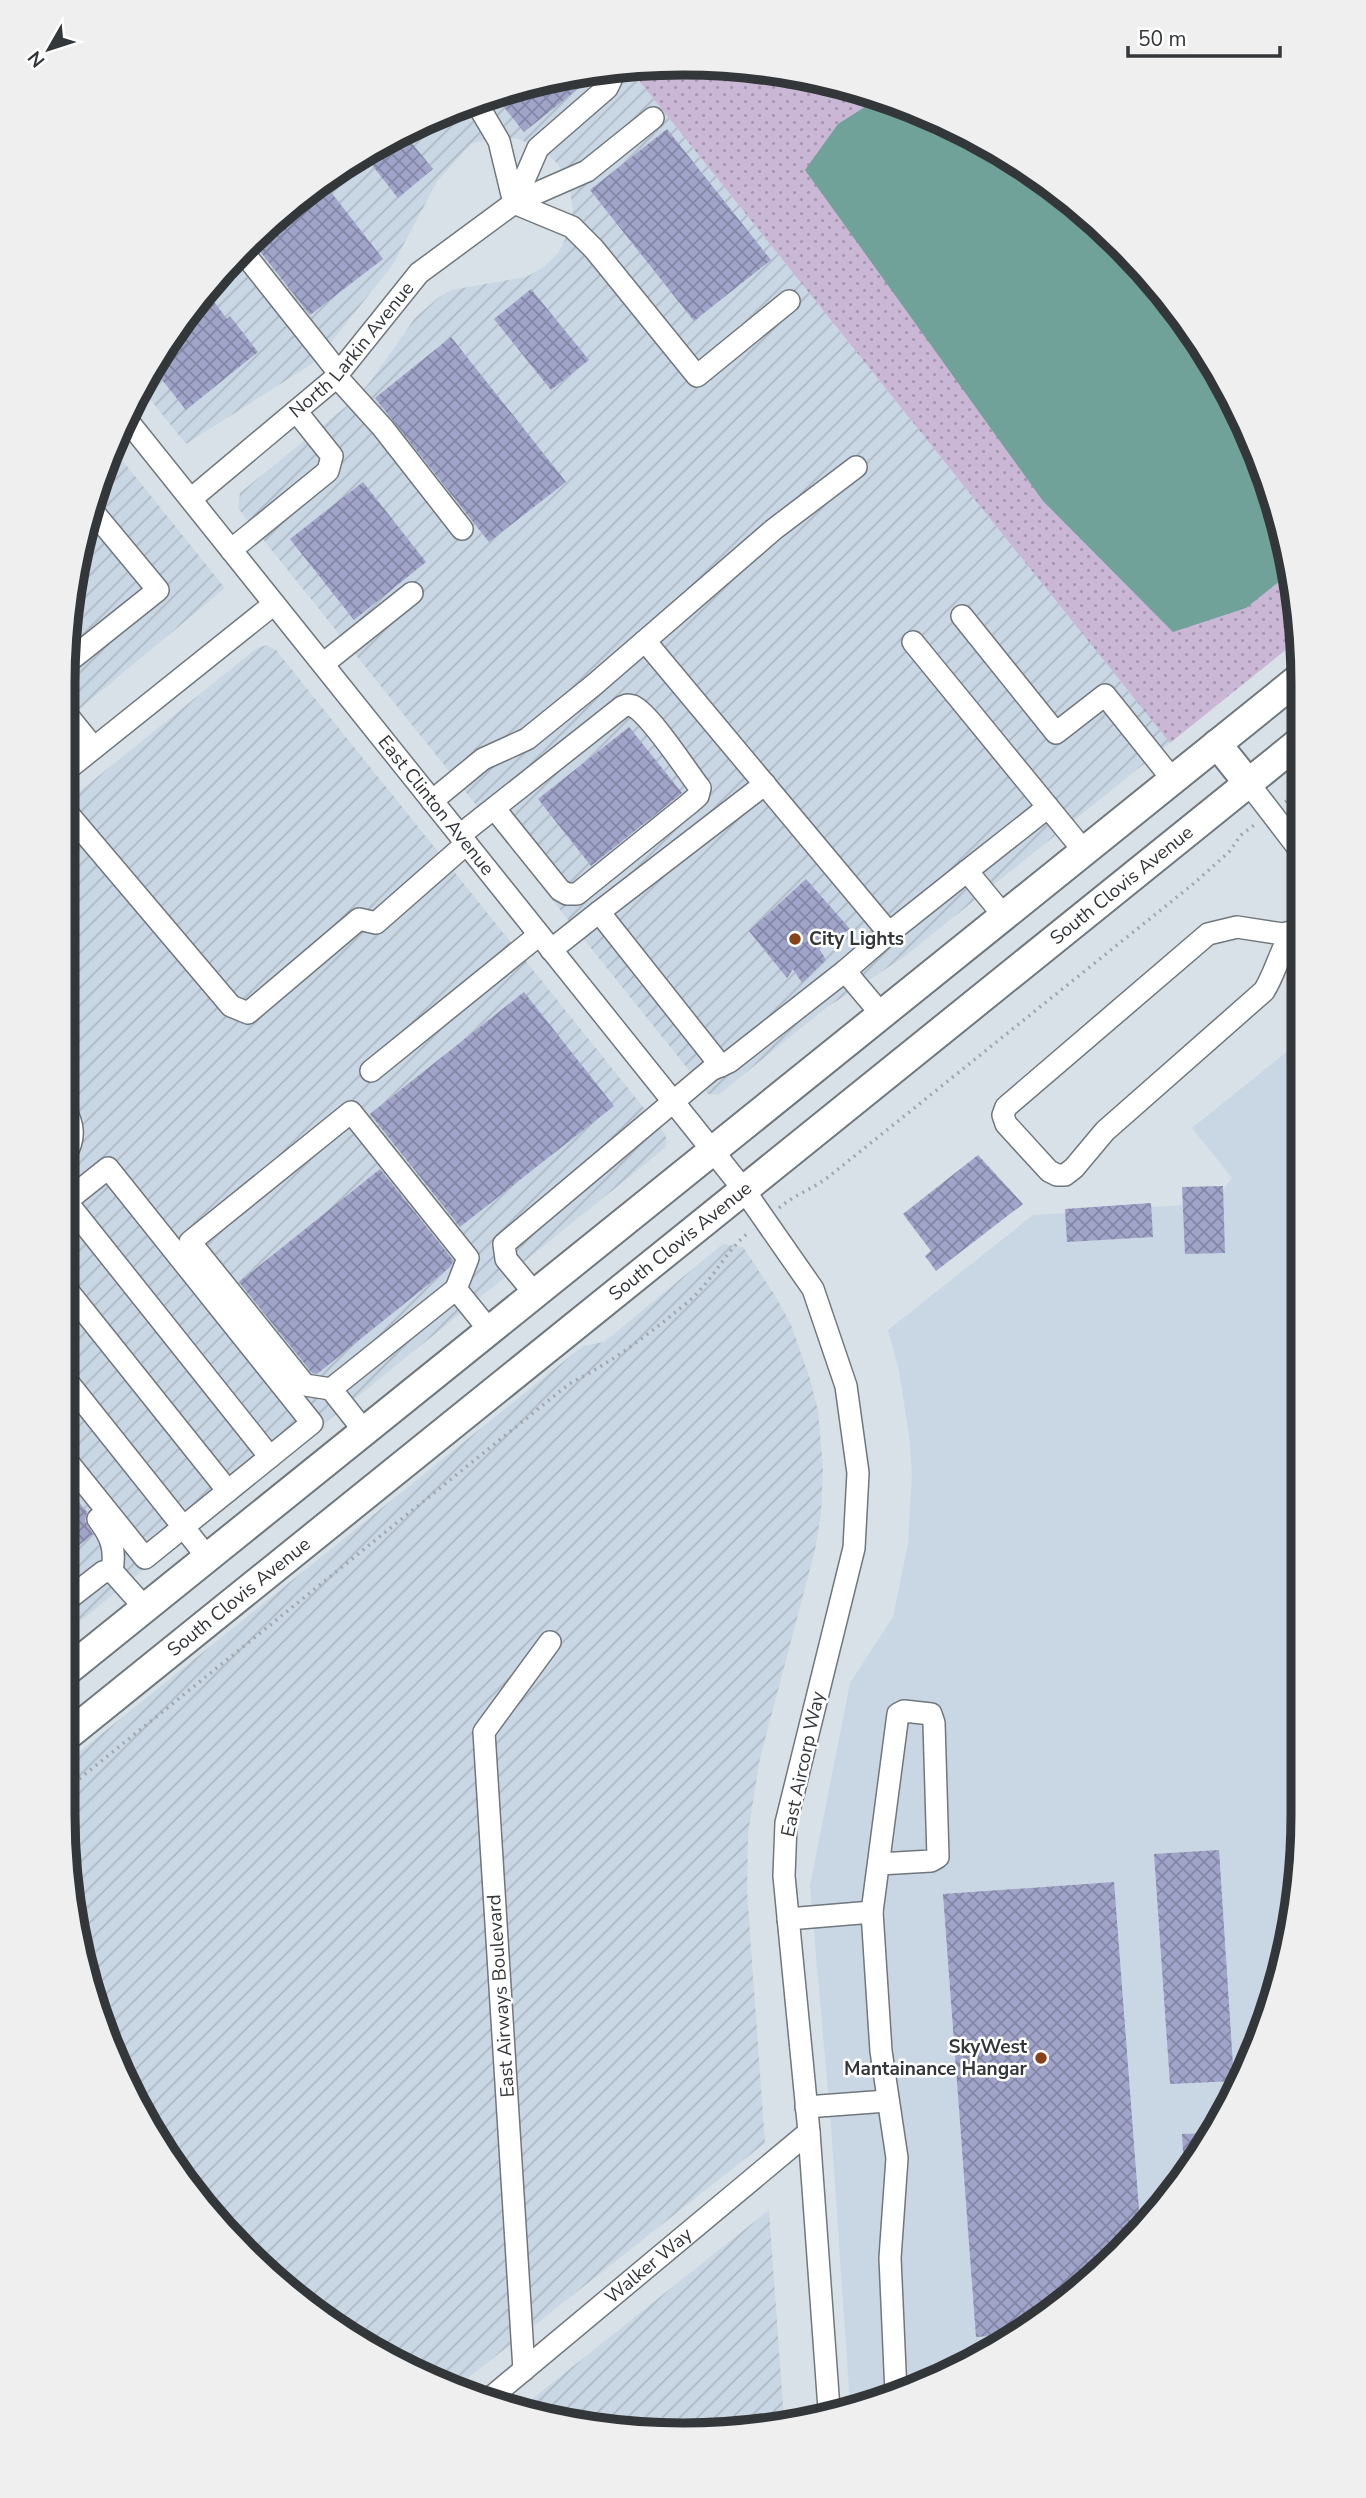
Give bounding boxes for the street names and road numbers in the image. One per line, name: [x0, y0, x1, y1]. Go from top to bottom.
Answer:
street label: North Larkin Avenue: [284, 276, 420, 424]
street label: East Clinton Avenue: [372, 730, 500, 881]
street label: South Clovis Avenue: [1045, 820, 1199, 951]
street label: South Clovis Avenue: [603, 1176, 757, 1307]
street label: South Clovis Avenue: [162, 1531, 316, 1663]
street label: East Aircorp Way: [775, 1689, 831, 1839]
street label: East Airways Boulevard: [481, 1894, 521, 2098]
street label: Walker Way: [600, 2222, 698, 2310]

